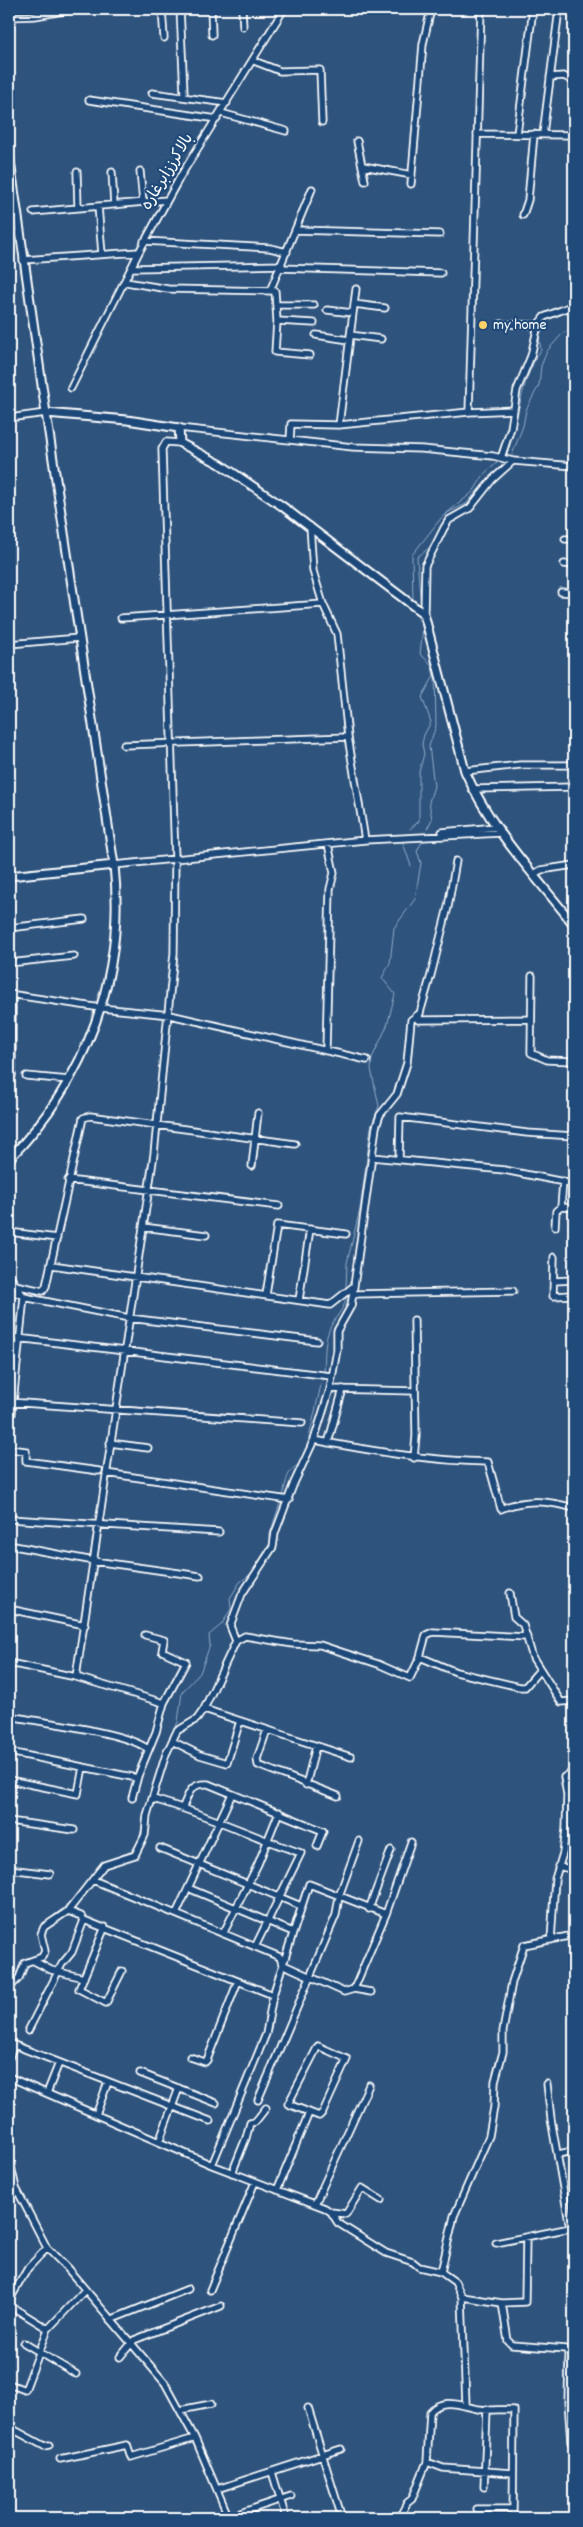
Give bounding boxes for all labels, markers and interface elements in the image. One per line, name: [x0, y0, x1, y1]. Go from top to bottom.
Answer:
street label: بالاکرززابرغاره: [136, 129, 200, 215]
place label: my home: [493, 314, 547, 337]
marker: my home: [477, 319, 489, 331]

